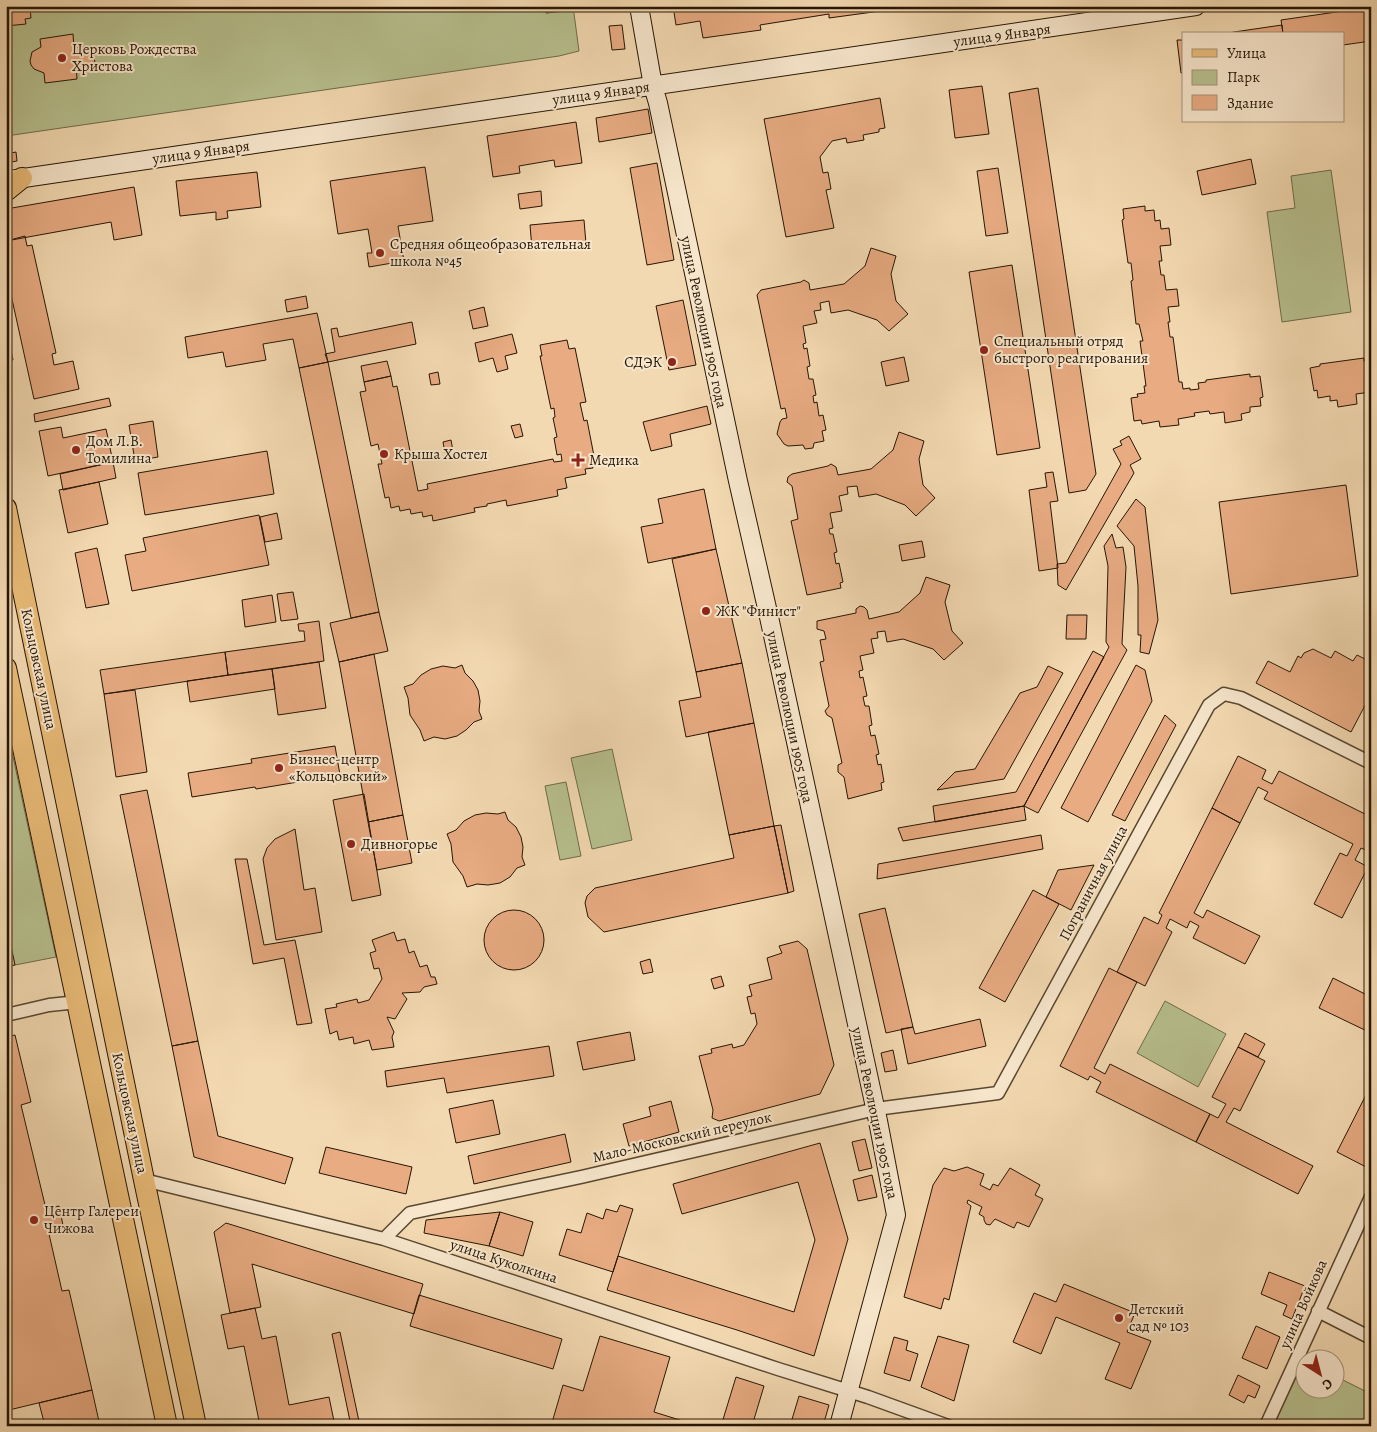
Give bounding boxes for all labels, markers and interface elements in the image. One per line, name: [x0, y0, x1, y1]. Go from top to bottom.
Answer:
street label: улица 9 Января: [951, 18, 1052, 52]
legend: [1182, 32, 1344, 122]
place label: Церковь Рождества Христова: [72, 39, 197, 76]
text: Улица: [1227, 43, 1266, 63]
marker: Церковь Рождества Христова: [56, 52, 68, 64]
text: Парк: [1227, 67, 1260, 87]
street label: улица 9 Января: [550, 76, 651, 110]
text: Здание: [1227, 93, 1274, 113]
street label: улица 9 Января: [150, 135, 251, 169]
street label: улица Революции 1905 года: [676, 233, 732, 410]
place label: Средняя общеобразовательная школа №45: [390, 234, 591, 271]
marker: Средняя общеобразовательная школа №45: [374, 247, 386, 259]
place label: Специальный отряд быстрого реагирования: [994, 331, 1148, 368]
marker: Специальный отряд быстрого реагирования: [978, 344, 990, 356]
place label: СДЭК: [624, 352, 662, 372]
marker: СДЭК: [666, 356, 678, 368]
place label: Дом Л.В. Томилина: [86, 431, 152, 468]
marker: Дом Л.В. Томилина: [70, 444, 82, 456]
place label: Крыша Хостел: [394, 444, 488, 464]
marker: Крыша Хостел: [378, 448, 390, 460]
place label: Медика: [589, 450, 639, 470]
marker: Медика: [571, 453, 585, 467]
place label: ЖК "Финист": [716, 601, 801, 621]
marker: ЖК "Финист": [700, 605, 712, 617]
street label: Кольцовская улица: [16, 607, 62, 731]
street label: улица Революции 1905 года: [762, 628, 818, 805]
place label: Бизнес-центр «Кольцовский»: [289, 749, 388, 786]
marker: Бизнес-центр «Кольцовский»: [273, 762, 285, 774]
street label: Пограничная улица: [1054, 822, 1132, 944]
place label: Дивногорье: [361, 834, 438, 854]
marker: Дивногорье: [345, 838, 357, 850]
street label: улица Революции 1905 года: [847, 1024, 903, 1201]
street label: Кольцовская улица: [107, 1051, 153, 1175]
street label: Мало-Московский переулок: [591, 1107, 774, 1167]
place label: Центр Галереи Чижова: [44, 1201, 139, 1238]
marker: Центр Галереи Чижова: [28, 1214, 40, 1226]
street label: улица Куколкина: [447, 1234, 560, 1288]
street label: улица Войкова: [1274, 1256, 1332, 1353]
place label: Детский сад № 103: [1129, 1299, 1189, 1336]
marker: Детский сад № 103: [1113, 1312, 1125, 1324]
north arrow: [1294, 1350, 1344, 1400]
text: С: [1318, 1374, 1336, 1395]

